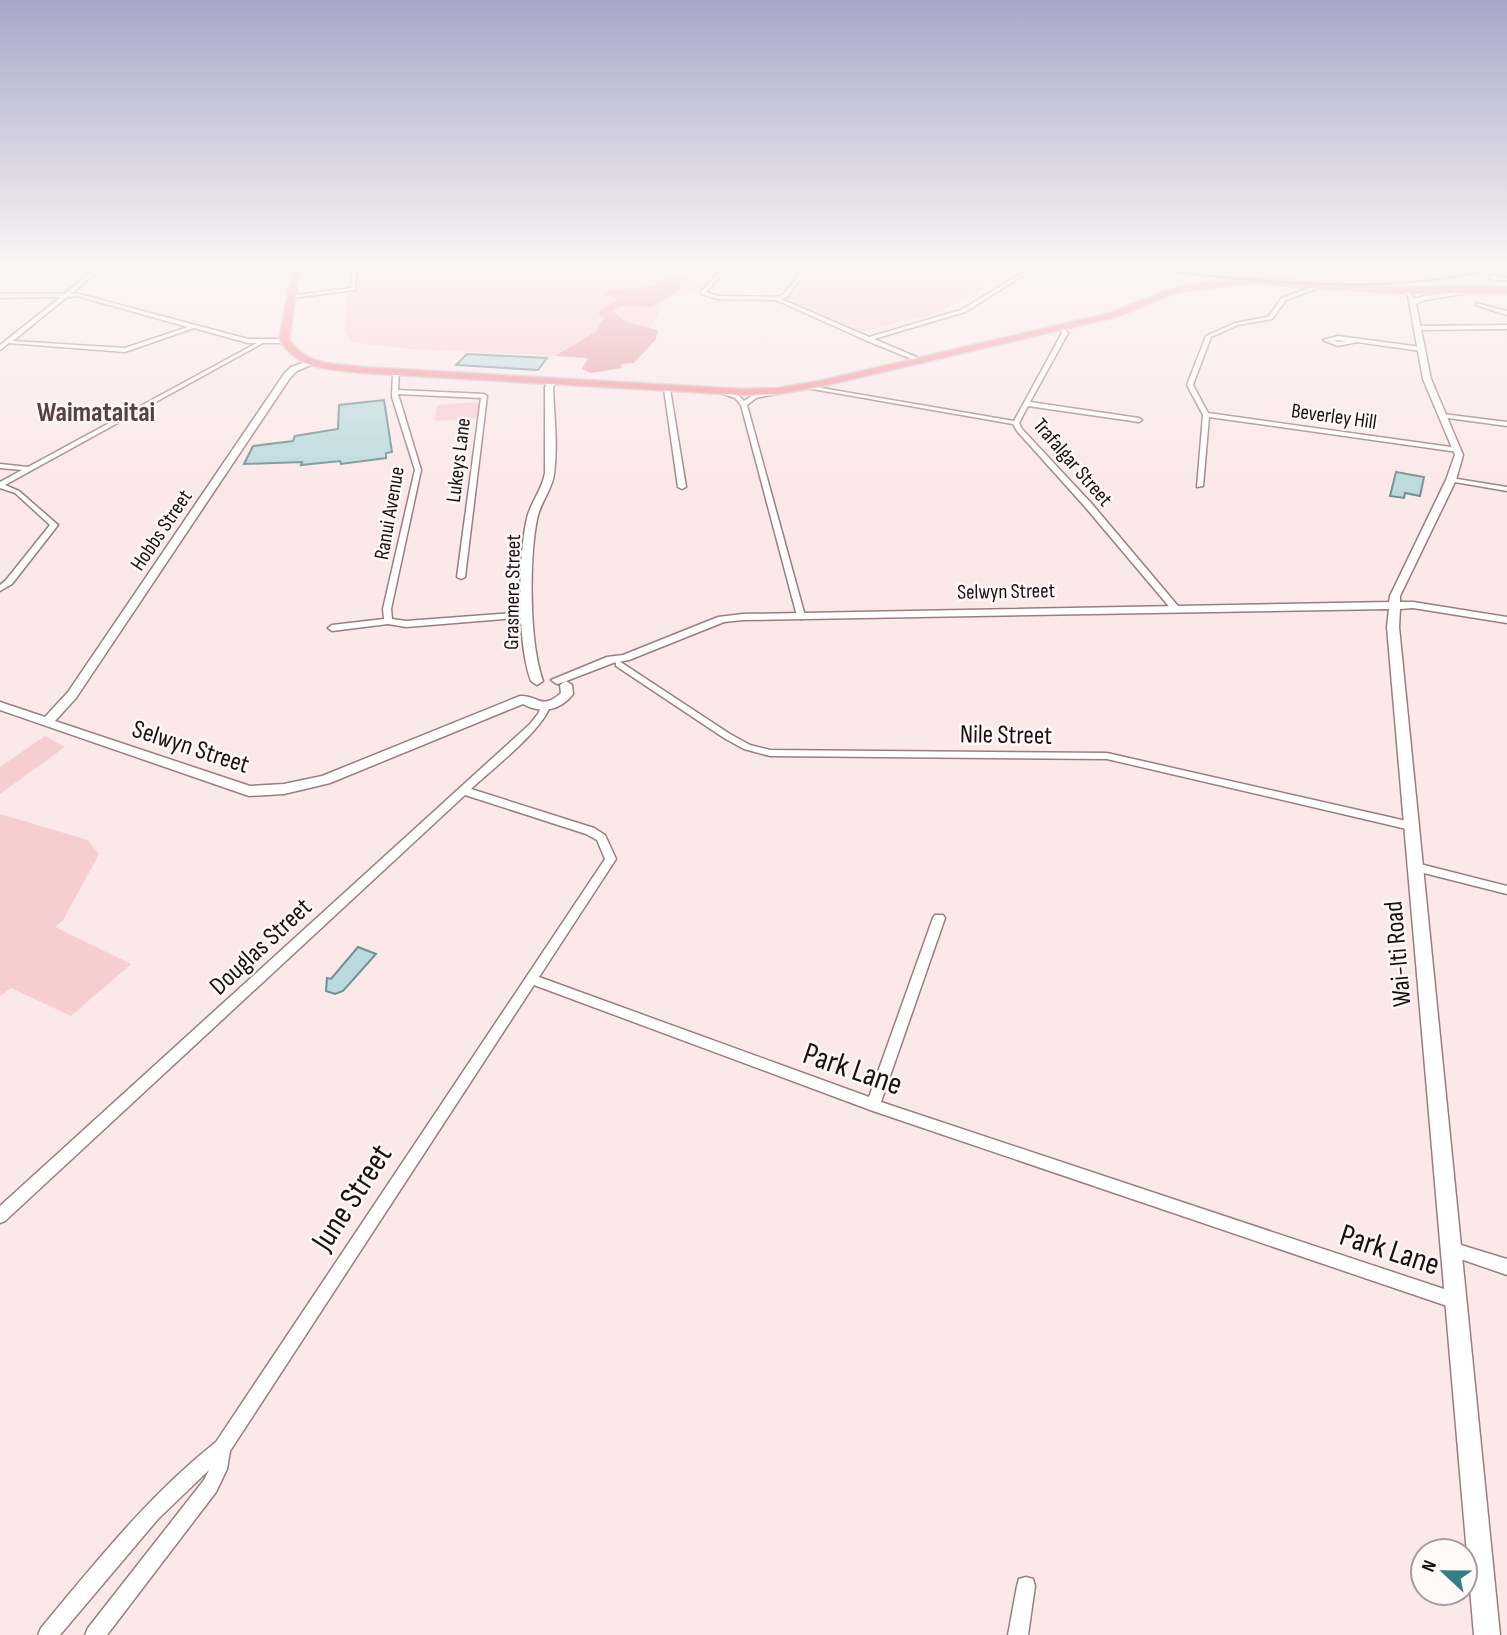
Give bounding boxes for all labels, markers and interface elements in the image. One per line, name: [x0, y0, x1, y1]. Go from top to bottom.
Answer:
district label: Waimataitai: [37, 396, 155, 429]
street label: Beverley Hill: [1290, 398, 1378, 435]
street label: Trafalgar Street: [1028, 413, 1118, 511]
street label: Lukeys Lane: [441, 416, 476, 504]
street label: Ranui Avenue: [369, 465, 410, 561]
street label: Hobbs Street: [125, 485, 198, 575]
street label: Grasmere Street: [499, 534, 526, 650]
street label: Selwyn Street: [957, 578, 1055, 605]
street label: Selwyn Street: [128, 714, 253, 781]
street label: Nile Street: [960, 719, 1052, 752]
street label: Douglas Street: [204, 892, 318, 1002]
street label: Wai-Iti Road: [1378, 900, 1419, 1008]
street label: Park Lane: [798, 1034, 907, 1105]
street label: June Street: [303, 1137, 401, 1259]
street label: Park Lane: [1335, 1216, 1444, 1285]
north arrow: [1409, 1537, 1479, 1607]
text: N: [1417, 1557, 1442, 1575]

